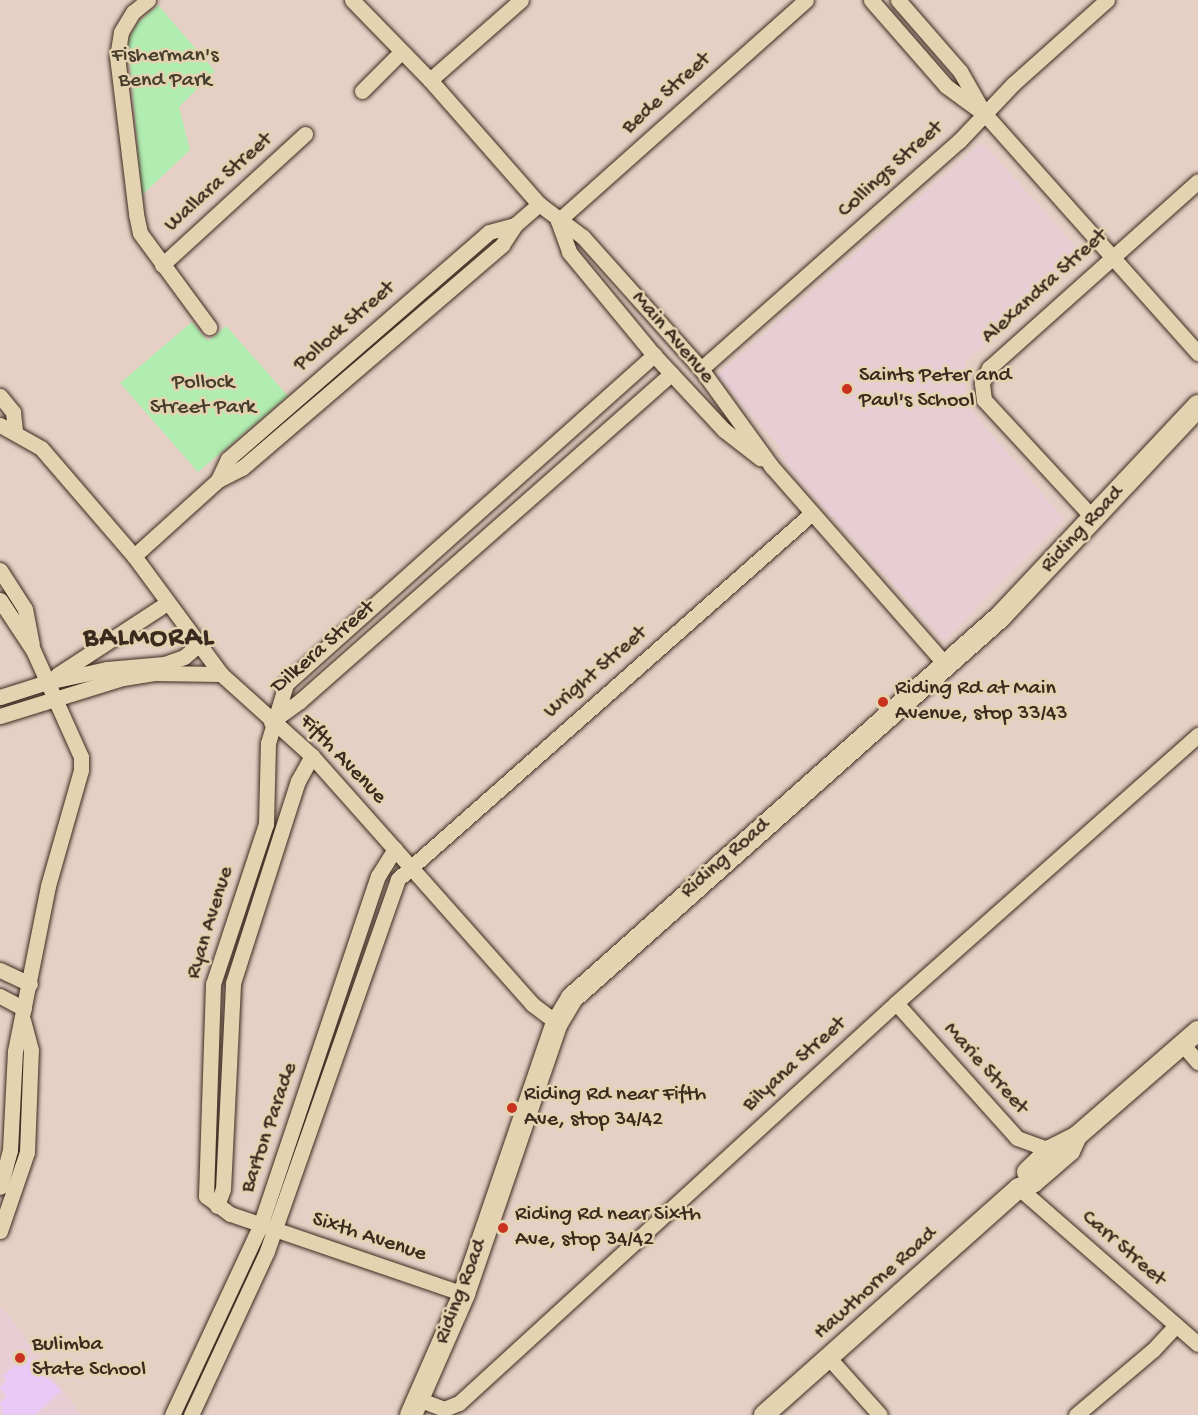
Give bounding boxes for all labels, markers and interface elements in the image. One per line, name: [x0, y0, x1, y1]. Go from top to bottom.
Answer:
park label: Fisherman's Bend Park: [111, 43, 219, 94]
street label: Bede Street: [617, 47, 717, 141]
street label: Collings Street: [833, 116, 949, 224]
street label: Wallara Street: [159, 127, 279, 239]
street label: Alexandra Street: [977, 224, 1113, 350]
street label: Pollock Street: [289, 276, 401, 378]
street label: Main Avenue: [625, 286, 719, 390]
place label: Saints Peter and Paul's School: [859, 363, 1011, 414]
park label: Pollock Street Park: [150, 370, 256, 422]
marker: Saints Peter and Paul's School: [840, 382, 854, 396]
street label: Riding Road: [1036, 481, 1130, 579]
street label: Dilkera Street: [267, 596, 381, 700]
street label: Wright Street: [539, 621, 653, 725]
district label: BALMORAL: [84, 622, 214, 656]
place label: Riding Rd at Main Avenue, stop 33/43: [895, 676, 1068, 728]
marker: Riding Rd at Main Avenue, stop 33/43: [876, 695, 890, 709]
street label: Fifth Avenue: [293, 709, 391, 811]
street label: Riding Road: [676, 813, 776, 905]
street label: Ryan Avenue: [181, 863, 241, 983]
street label: Bilyana Street: [738, 1012, 852, 1118]
street label: Marie Street: [937, 1017, 1033, 1121]
street label: Barton Parade: [235, 1059, 305, 1197]
place label: Riding Rd near Fifth Ave, stop 34/42: [524, 1082, 706, 1134]
marker: Riding Rd near Fifth Ave, stop 34/42: [505, 1101, 519, 1115]
place label: Riding Rd near Sixth Ave, stop 34/42: [515, 1202, 701, 1254]
street label: Carr Street: [1075, 1205, 1171, 1293]
street label: Sixth Avenue: [308, 1207, 430, 1269]
marker: Riding Rd near Sixth Ave, stop 34/42: [496, 1221, 510, 1235]
street label: Hawthorne Road: [809, 1222, 943, 1346]
street label: Riding Road: [430, 1236, 494, 1348]
place label: Bulimba State School: [32, 1332, 146, 1384]
marker: Bulimba State School: [13, 1351, 27, 1365]

